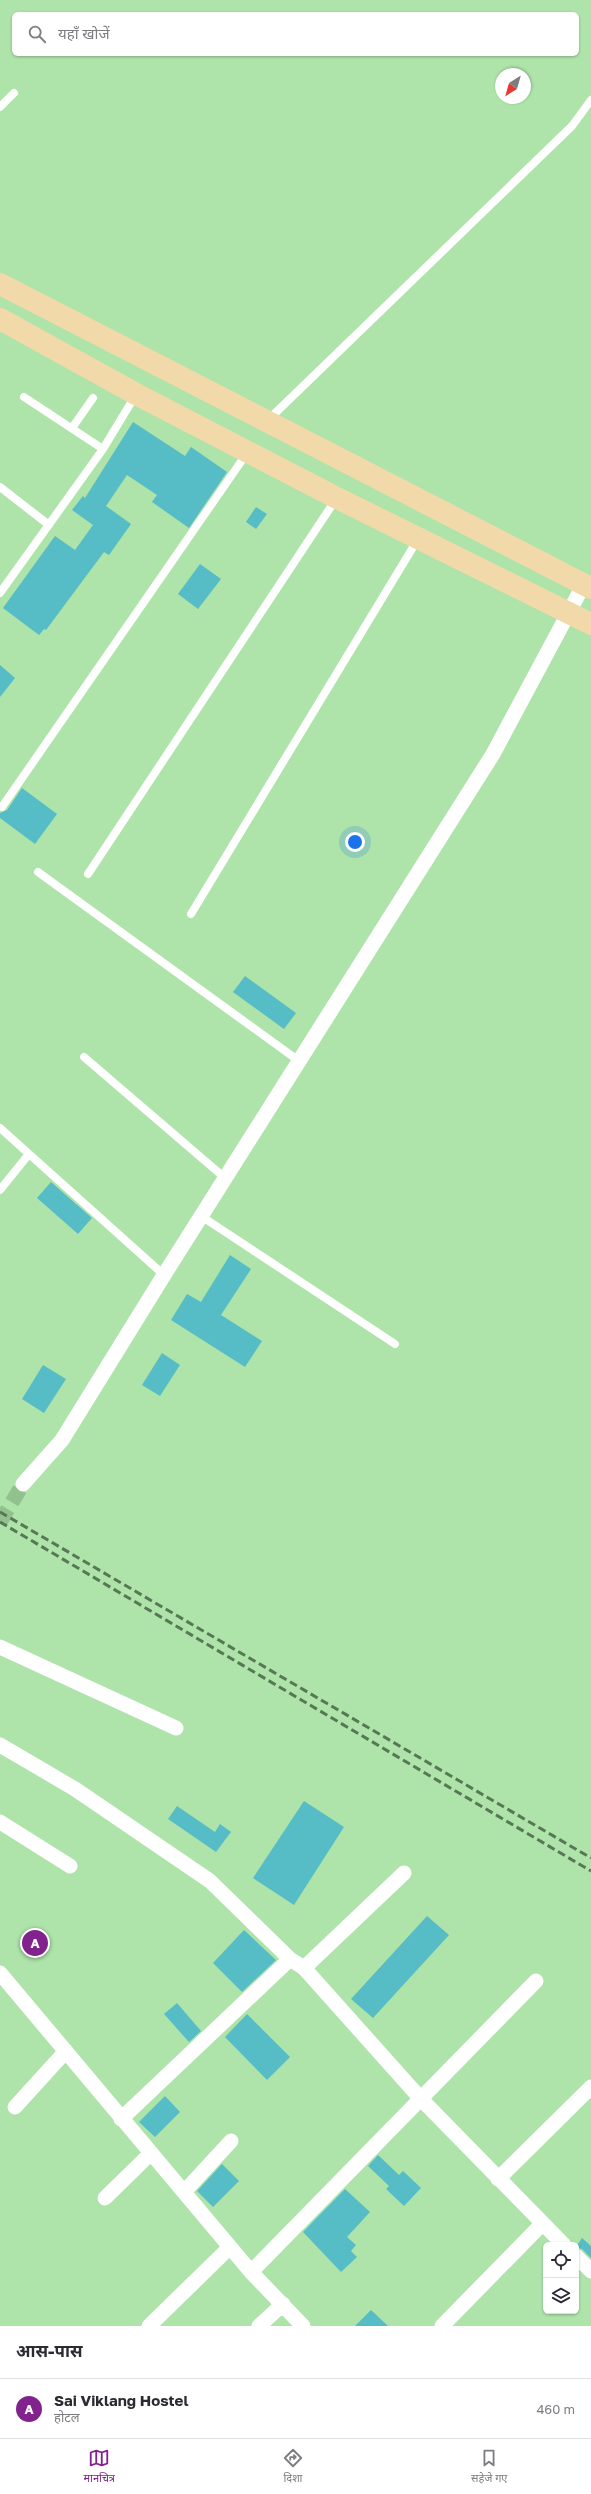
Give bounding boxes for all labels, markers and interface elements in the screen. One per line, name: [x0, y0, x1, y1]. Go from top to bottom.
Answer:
search box: [12, 12, 579, 56]
icon: search: [26, 23, 48, 45]
text: यहाँ खोजें: [58, 24, 110, 42]
north arrow: [495, 68, 531, 104]
your location: [345, 832, 365, 852]
pin: A: [22, 1928, 48, 1958]
map controls: [543, 2242, 579, 2314]
button: locate: [543, 2242, 579, 2278]
button: layers: [543, 2278, 579, 2314]
text: आस-पास: [16, 2340, 83, 2361]
text: Sai Viklang Hostel: [54, 2391, 188, 2409]
text: A: [24, 2401, 34, 2417]
text: 460 m: [536, 2401, 575, 2417]
text: होटल: [54, 2409, 80, 2425]
tab: मानचित्र: [84, 2447, 115, 2486]
tab: दिशा: [282, 2447, 304, 2486]
tab: सहेजे गए: [471, 2447, 507, 2486]

